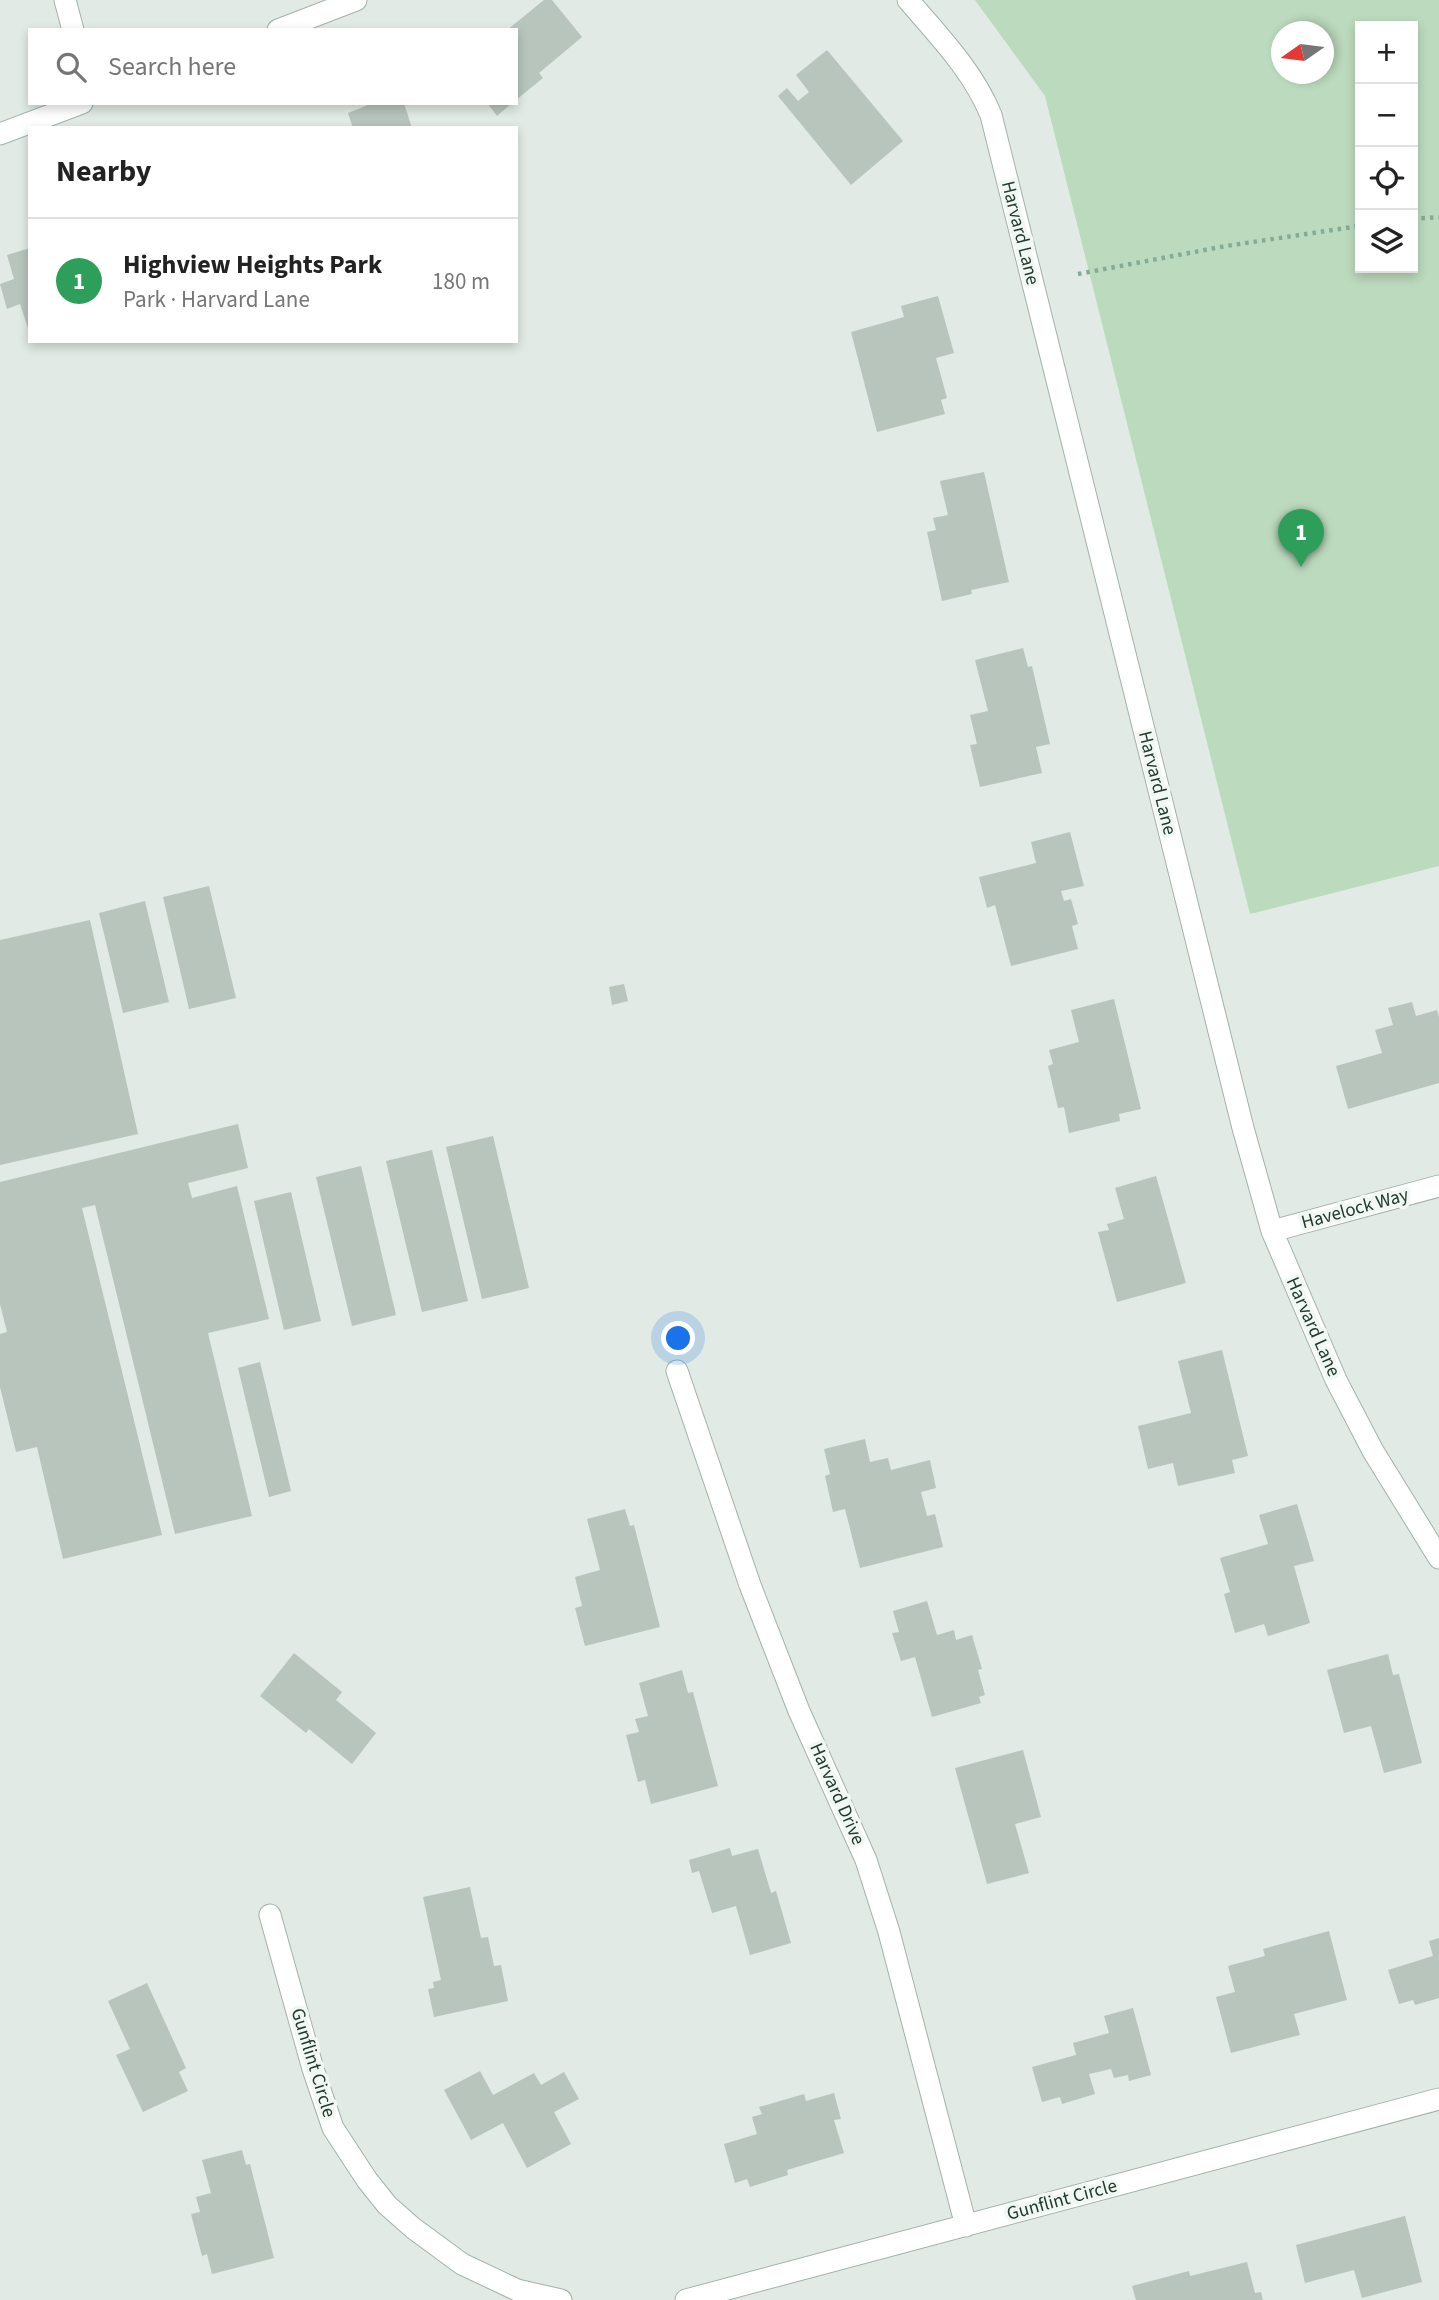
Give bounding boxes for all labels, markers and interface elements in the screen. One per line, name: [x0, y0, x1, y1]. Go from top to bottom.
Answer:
north arrow: [1271, 21, 1334, 84]
map controls: [1355, 21, 1418, 273]
button: +: [1355, 21, 1418, 84]
search box: [28, 28, 518, 105]
icon: search: [52, 48, 90, 86]
text: Search here: [108, 48, 236, 85]
button: −: [1355, 84, 1418, 147]
button: locate: [1355, 147, 1418, 210]
text: Nearby: [56, 150, 151, 193]
street label: Harvard Lane: [994, 178, 1046, 288]
button: layers: [1355, 210, 1418, 273]
text: Highview Heights Park: [123, 246, 382, 283]
text: 1: [73, 265, 85, 298]
text: 180 m: [432, 265, 490, 298]
text: Park · Harvard Lane: [123, 283, 310, 316]
pin: 1: [1278, 509, 1324, 567]
street label: Harvard Lane: [1131, 728, 1183, 838]
street label: Havelock Way: [1298, 1182, 1412, 1236]
street label: Harvard Lane: [1279, 1273, 1347, 1381]
your location: [661, 1321, 695, 1355]
street label: Harvard Drive: [802, 1739, 872, 1849]
street label: Gunflint Circle: [284, 2005, 342, 2121]
street label: Gunflint Circle: [1004, 2172, 1120, 2228]

